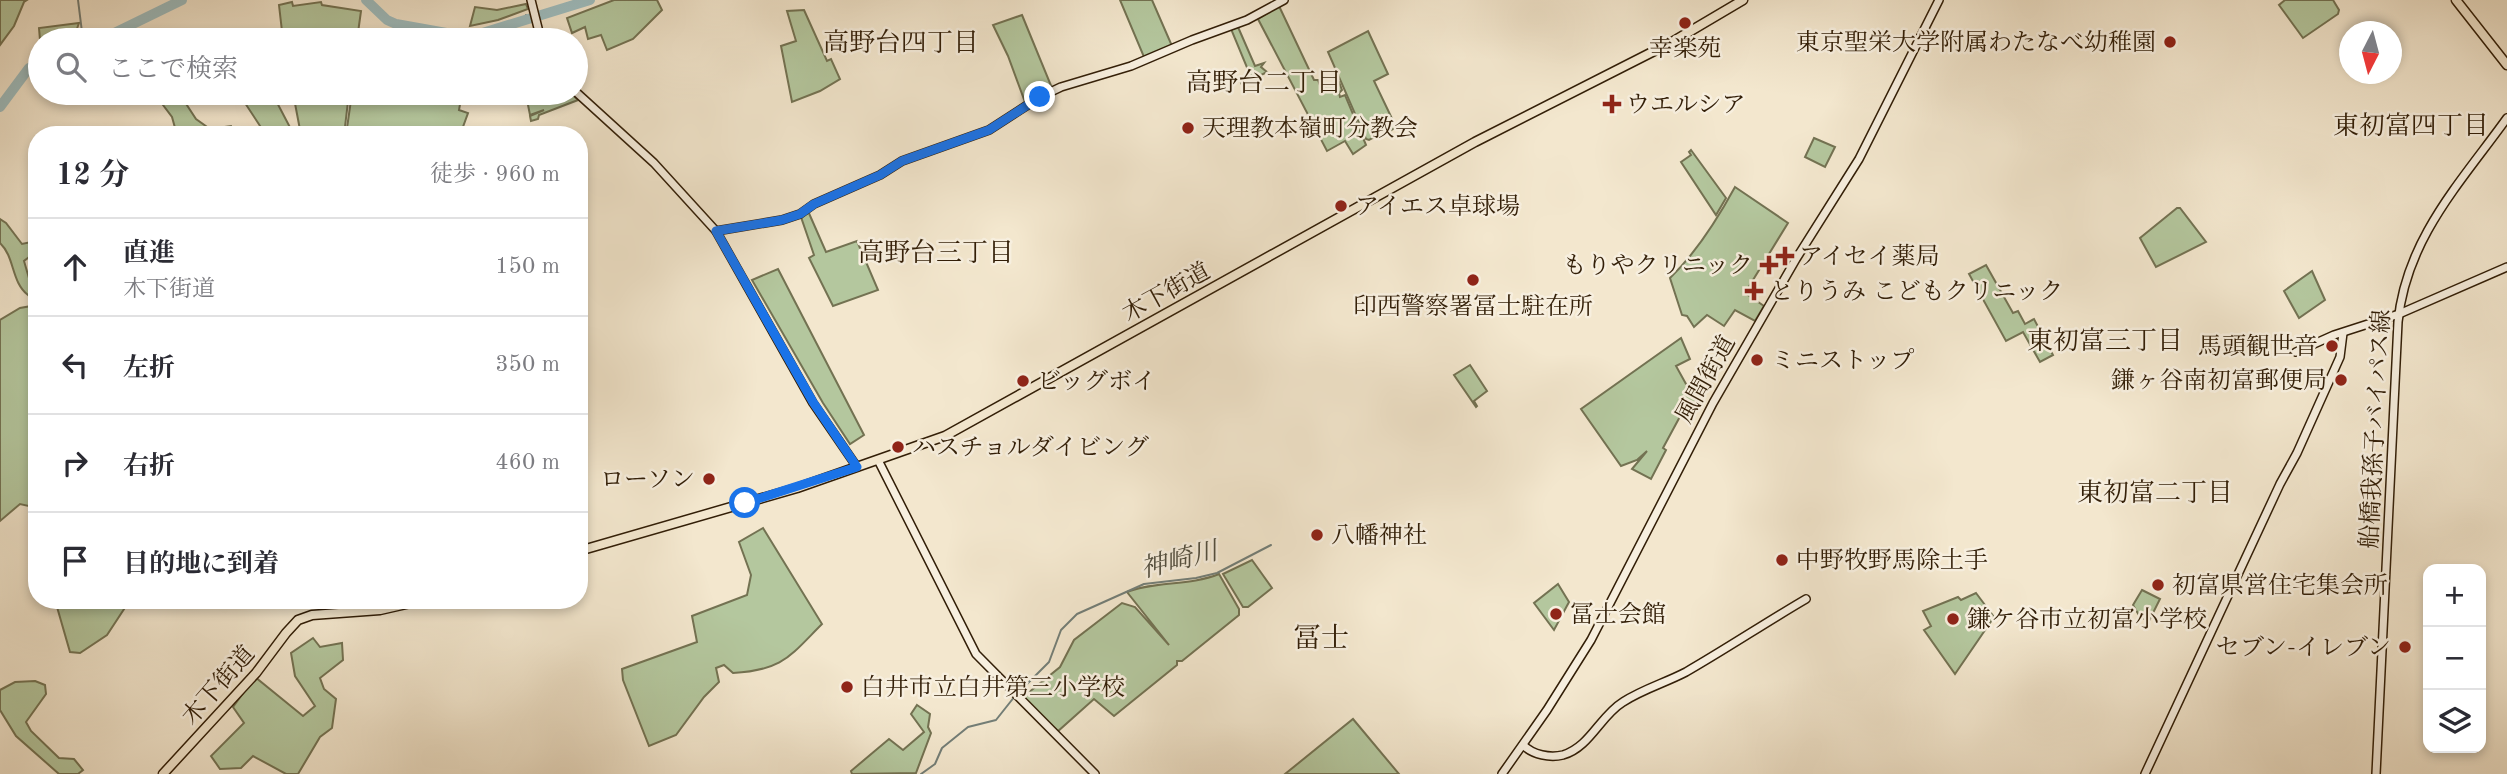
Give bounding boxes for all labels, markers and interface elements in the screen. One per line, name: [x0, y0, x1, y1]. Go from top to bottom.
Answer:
marker: 幸楽苑: [1677, 15, 1693, 31]
north arrow: [2339, 21, 2402, 84]
search box: [28, 28, 588, 105]
district label: 高野台四丁目: [823, 28, 979, 57]
place label: 東京聖栄大学附属わたなべ幼稚園: [1796, 29, 2156, 56]
marker: 東京聖栄大学附属わたなべ幼稚園: [2162, 34, 2178, 50]
place label: 幸楽苑: [1649, 35, 1721, 62]
icon: search: [52, 48, 90, 86]
text: ここで検索: [108, 57, 238, 83]
district label: 高野台二丁目: [1186, 68, 1342, 97]
route end: [1024, 81, 1055, 112]
place label: ウエルシア: [1626, 93, 1745, 118]
marker: ウエルシア: [1604, 96, 1620, 112]
district label: 東初富四丁目: [2333, 112, 2489, 140]
place label: 天理教本嶺町分教会: [1202, 115, 1418, 142]
marker: 天理教本嶺町分教会: [1180, 120, 1196, 136]
text: 12 分: [56, 161, 129, 191]
text: 徒歩 · 960 m: [430, 163, 560, 186]
place label: アイエス卓球場: [1355, 193, 1520, 220]
marker: アイエス卓球場: [1333, 198, 1349, 214]
district label: 高野台三丁目: [858, 238, 1014, 267]
text: 直進: [123, 241, 175, 267]
place label: アイセイ薬局: [1799, 243, 1939, 270]
icon: ahead: [56, 248, 94, 286]
marker: アイセイ薬局: [1777, 248, 1793, 264]
place label: もりやクリニック: [1562, 253, 1753, 279]
text: 150 m: [495, 255, 560, 278]
marker: もりやクリニック: [1759, 255, 1779, 275]
street label: 木下街道: [1118, 257, 1215, 328]
marker: 印西警察署冨士駐在所: [1465, 272, 1481, 288]
text: 木下街道: [123, 278, 215, 301]
place label: とりうみ こどもクリニック: [1770, 279, 2063, 305]
marker: とりうみ こどもクリニック: [1744, 281, 1764, 301]
place label: 印西警察署冨士駐在所: [1353, 293, 1593, 320]
street label: 船橋我孫子バイパス線: [2356, 309, 2395, 549]
district label: 東初富三丁目: [2027, 327, 2183, 355]
street label: 風間街道: [1670, 331, 1741, 428]
place label: 馬頭観世音: [2198, 333, 2318, 360]
marker: 馬頭観世音: [2324, 338, 2340, 354]
icon: left: [56, 346, 94, 384]
place label: ミニストップ: [1771, 348, 1914, 374]
marker: ミニストップ: [1749, 352, 1765, 368]
text: 350 m: [495, 353, 560, 376]
text: 左折: [123, 356, 175, 382]
place label: 鎌ヶ谷南初富郵便局: [2111, 367, 2327, 394]
place label: ビッグボイ: [1037, 369, 1156, 395]
marker: 鎌ヶ谷南初富郵便局: [2333, 372, 2349, 388]
marker: ビッグボイ: [1015, 373, 1031, 389]
place label: ハスチョルダイビング: [912, 435, 1149, 461]
marker: ハスチョルダイビング: [890, 439, 906, 455]
icon: right: [56, 444, 94, 482]
text: 460 m: [495, 451, 560, 474]
text: 右折: [123, 454, 175, 480]
place label: ローソン: [600, 469, 695, 493]
marker: ローソン: [701, 471, 717, 487]
district label: 東初富二丁目: [2077, 479, 2233, 507]
route start: [729, 487, 760, 518]
place label: 八幡神社: [1331, 522, 1427, 549]
marker: 八幡神社: [1309, 527, 1325, 543]
water label: 神崎川: [1138, 536, 1223, 583]
icon: arrive: [56, 542, 94, 580]
place label: 中野牧野馬除土手: [1796, 547, 1988, 574]
text: 目的地に到着: [123, 552, 279, 578]
marker: 中野牧野馬除土手: [1774, 552, 1790, 568]
map controls: [2423, 564, 2486, 753]
button: +: [2423, 564, 2486, 627]
place label: 初富県営住宅集会所: [2172, 572, 2388, 599]
marker: 初富県営住宅集会所: [2150, 577, 2166, 593]
place label: 冨士会館: [1570, 601, 1666, 628]
marker: 冨士会館: [1548, 606, 1564, 622]
place label: 鎌ケ谷市立初富小学校: [1967, 606, 2207, 633]
marker: 鎌ケ谷市立初富小学校: [1945, 611, 1961, 627]
district label: 冨士: [1293, 623, 1349, 654]
button: −: [2423, 627, 2486, 690]
place label: セブン-イレブン: [2216, 635, 2391, 661]
marker: セブン-イレブン: [2397, 639, 2413, 655]
street label: 木下街道: [177, 640, 260, 730]
place label: 白井市立白井第三小学校: [861, 674, 1125, 701]
marker: 白井市立白井第三小学校: [839, 679, 855, 695]
button: layers: [2423, 690, 2486, 753]

